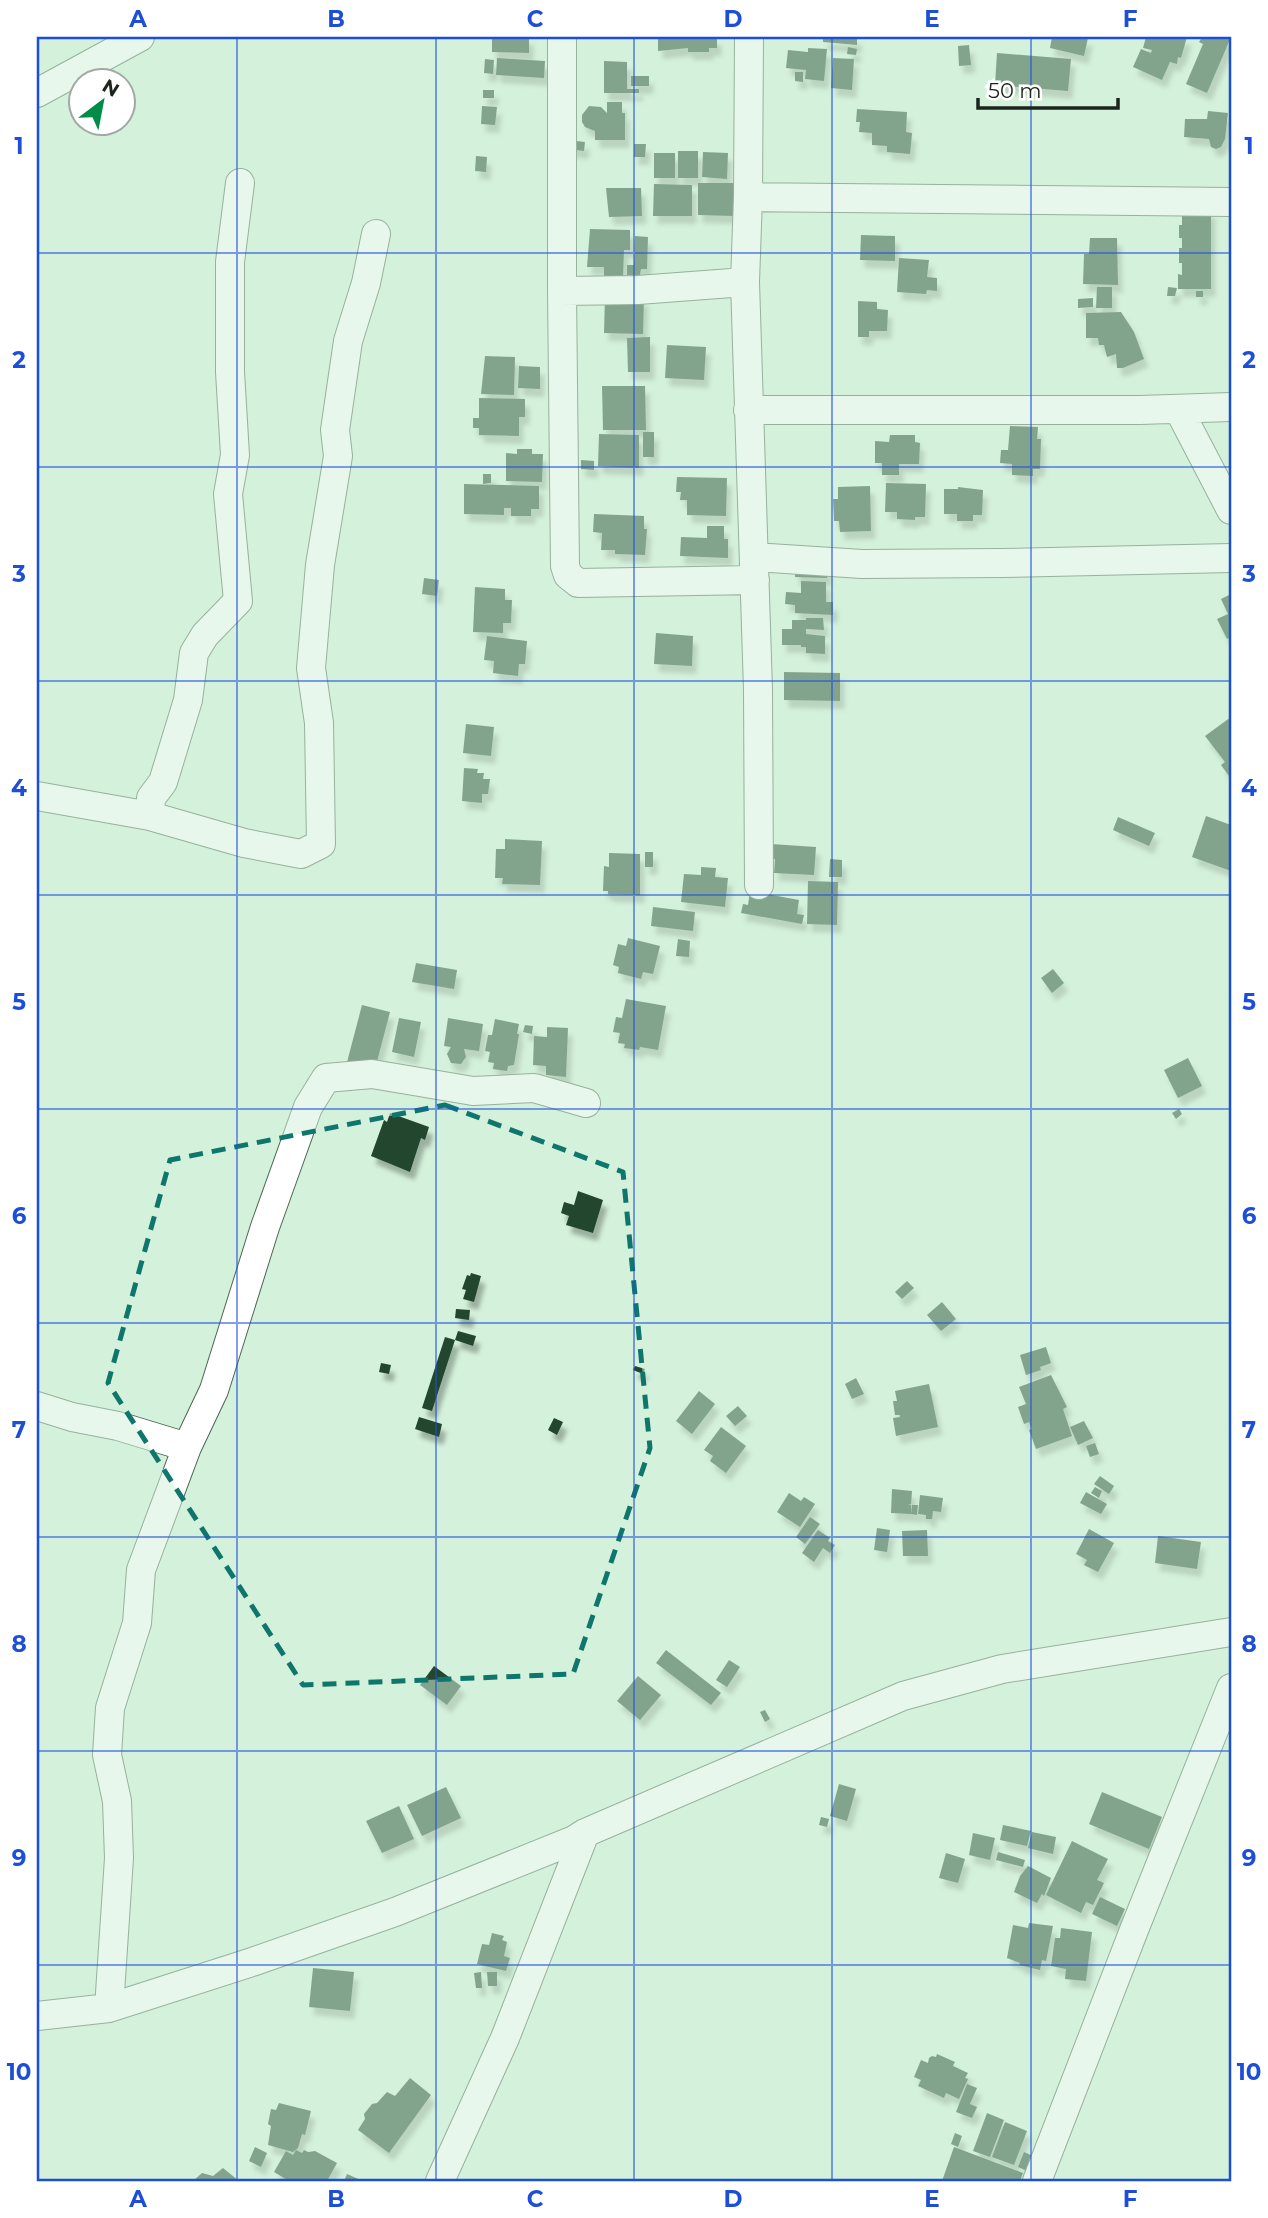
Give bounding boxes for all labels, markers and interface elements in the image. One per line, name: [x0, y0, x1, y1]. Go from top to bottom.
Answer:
text: A: [128, 5, 147, 33]
text: B: [327, 5, 345, 33]
text: C: [527, 5, 544, 33]
text: D: [724, 5, 743, 33]
text: E: [924, 5, 940, 33]
text: F: [1123, 5, 1138, 33]
north arrow: [66, 66, 136, 136]
scale bar: [978, 66, 1118, 110]
text: N: [98, 74, 123, 102]
text: 50 m: [988, 78, 1042, 103]
text: 1: [14, 132, 24, 160]
text: 1: [1244, 132, 1254, 160]
text: 2: [12, 346, 26, 374]
text: 2: [1242, 346, 1256, 374]
text: 3: [11, 560, 26, 588]
text: 3: [1241, 560, 1256, 588]
text: 4: [11, 774, 27, 802]
text: 4: [1241, 774, 1257, 802]
text: 5: [12, 988, 26, 1016]
text: 5: [1242, 988, 1256, 1016]
text: 6: [12, 1202, 27, 1230]
text: 6: [1242, 1202, 1257, 1230]
text: 7: [12, 1416, 26, 1444]
text: 7: [1242, 1416, 1256, 1444]
text: 8: [11, 1630, 27, 1658]
text: 8: [1241, 1630, 1257, 1658]
text: 9: [12, 1844, 26, 1872]
text: 9: [1242, 1844, 1256, 1872]
text: 10: [7, 2058, 31, 2086]
text: 10: [1237, 2058, 1261, 2086]
text: A: [128, 2185, 147, 2213]
text: B: [327, 2185, 345, 2213]
text: C: [527, 2185, 544, 2213]
text: D: [724, 2185, 743, 2213]
text: E: [924, 2185, 940, 2213]
text: F: [1123, 2185, 1138, 2213]

